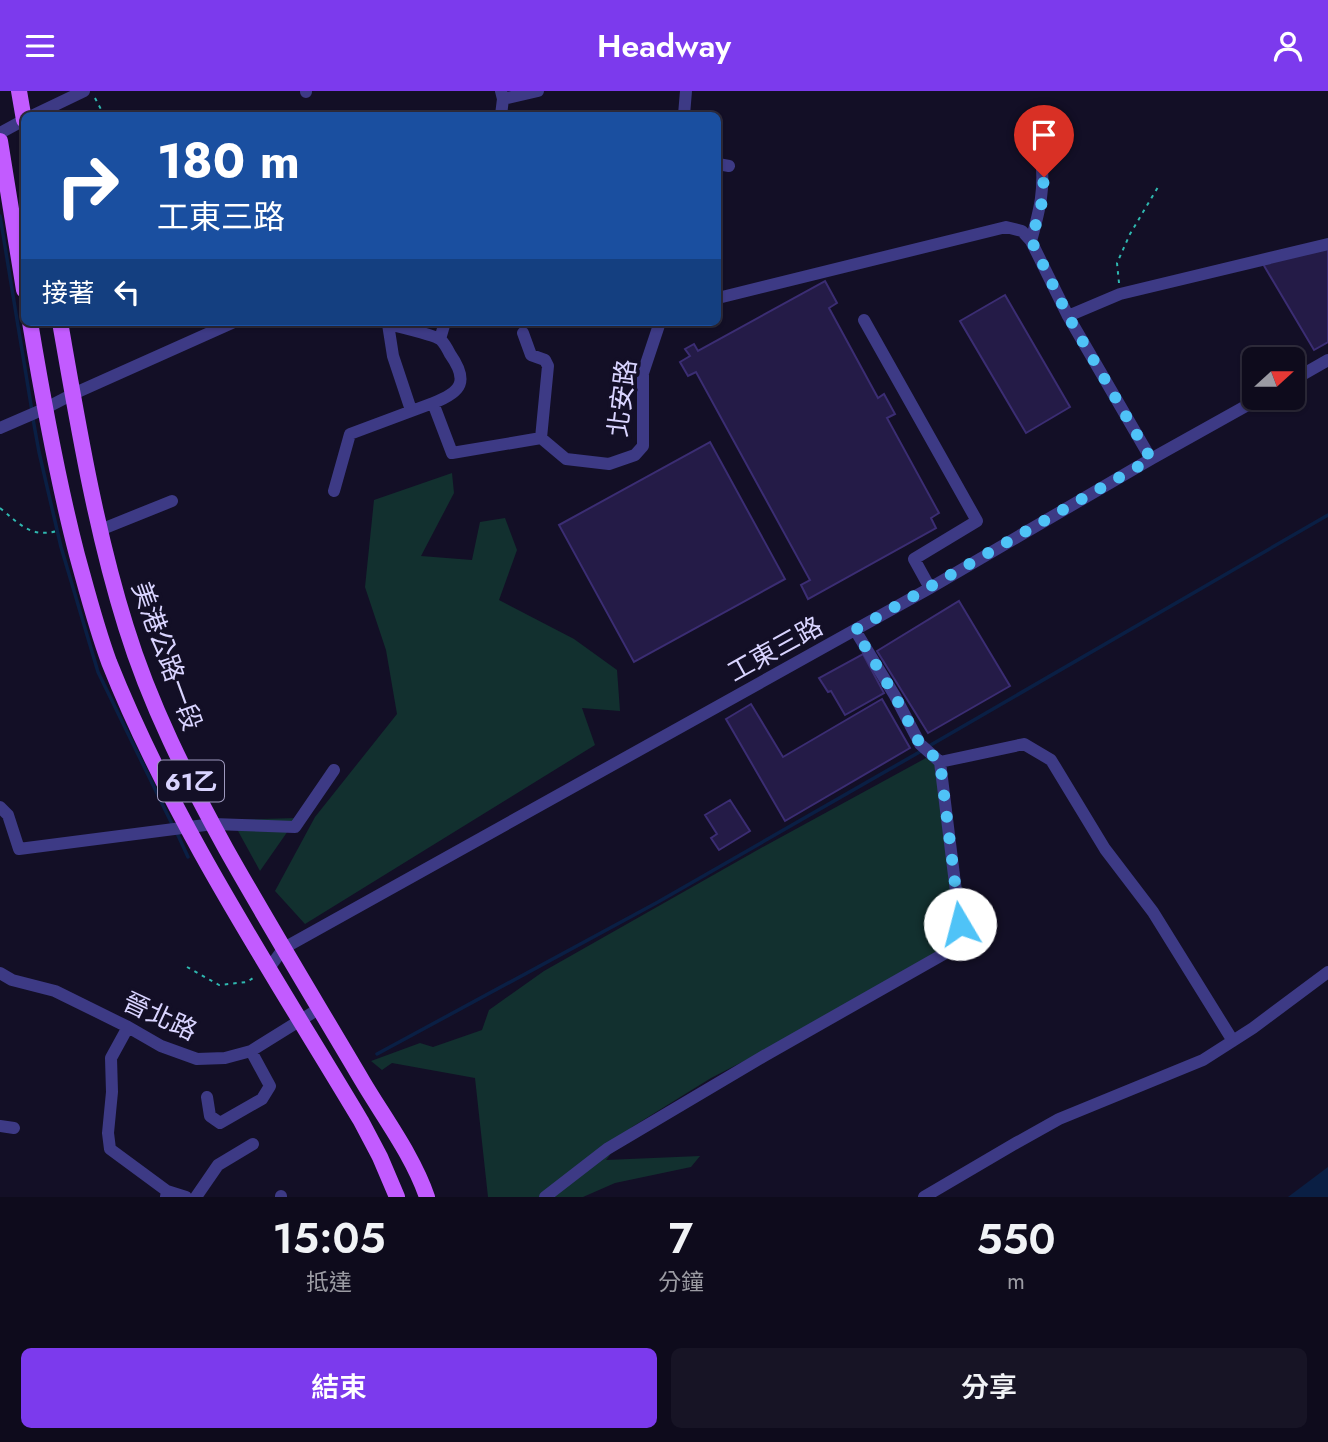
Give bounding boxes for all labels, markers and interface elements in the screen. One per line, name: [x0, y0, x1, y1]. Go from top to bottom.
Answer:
text: Headway: [597, 23, 731, 69]
icon: menu: [21, 27, 59, 65]
icon: person: [1269, 27, 1307, 65]
pin: [1014, 105, 1074, 177]
icon: arrive: [1025, 116, 1063, 154]
text: 180 m: [157, 126, 300, 196]
icon: right: [42, 140, 133, 231]
text: 工東三路: [157, 194, 285, 240]
icon: left: [108, 273, 146, 311]
text: 接著: [42, 274, 94, 312]
north arrow: [1242, 347, 1306, 409]
map controls: [1242, 347, 1305, 410]
street label: 北安路: [598, 357, 646, 439]
street label: 美港公路一段: [122, 576, 212, 736]
street label: 工東三路: [720, 607, 830, 691]
road number: 61乙: [158, 761, 224, 801]
position arrow: [923, 887, 997, 961]
street label: 晉北路: [117, 982, 203, 1050]
text: 15:05: [272, 1208, 385, 1269]
text: 7: [669, 1208, 693, 1269]
text: 550: [976, 1209, 1056, 1270]
text: m: [1007, 1264, 1025, 1298]
text: 抵達: [306, 1265, 352, 1299]
text: 分鐘: [658, 1265, 704, 1299]
button: 結束: [21, 1348, 657, 1428]
button: 分享: [671, 1348, 1307, 1428]

